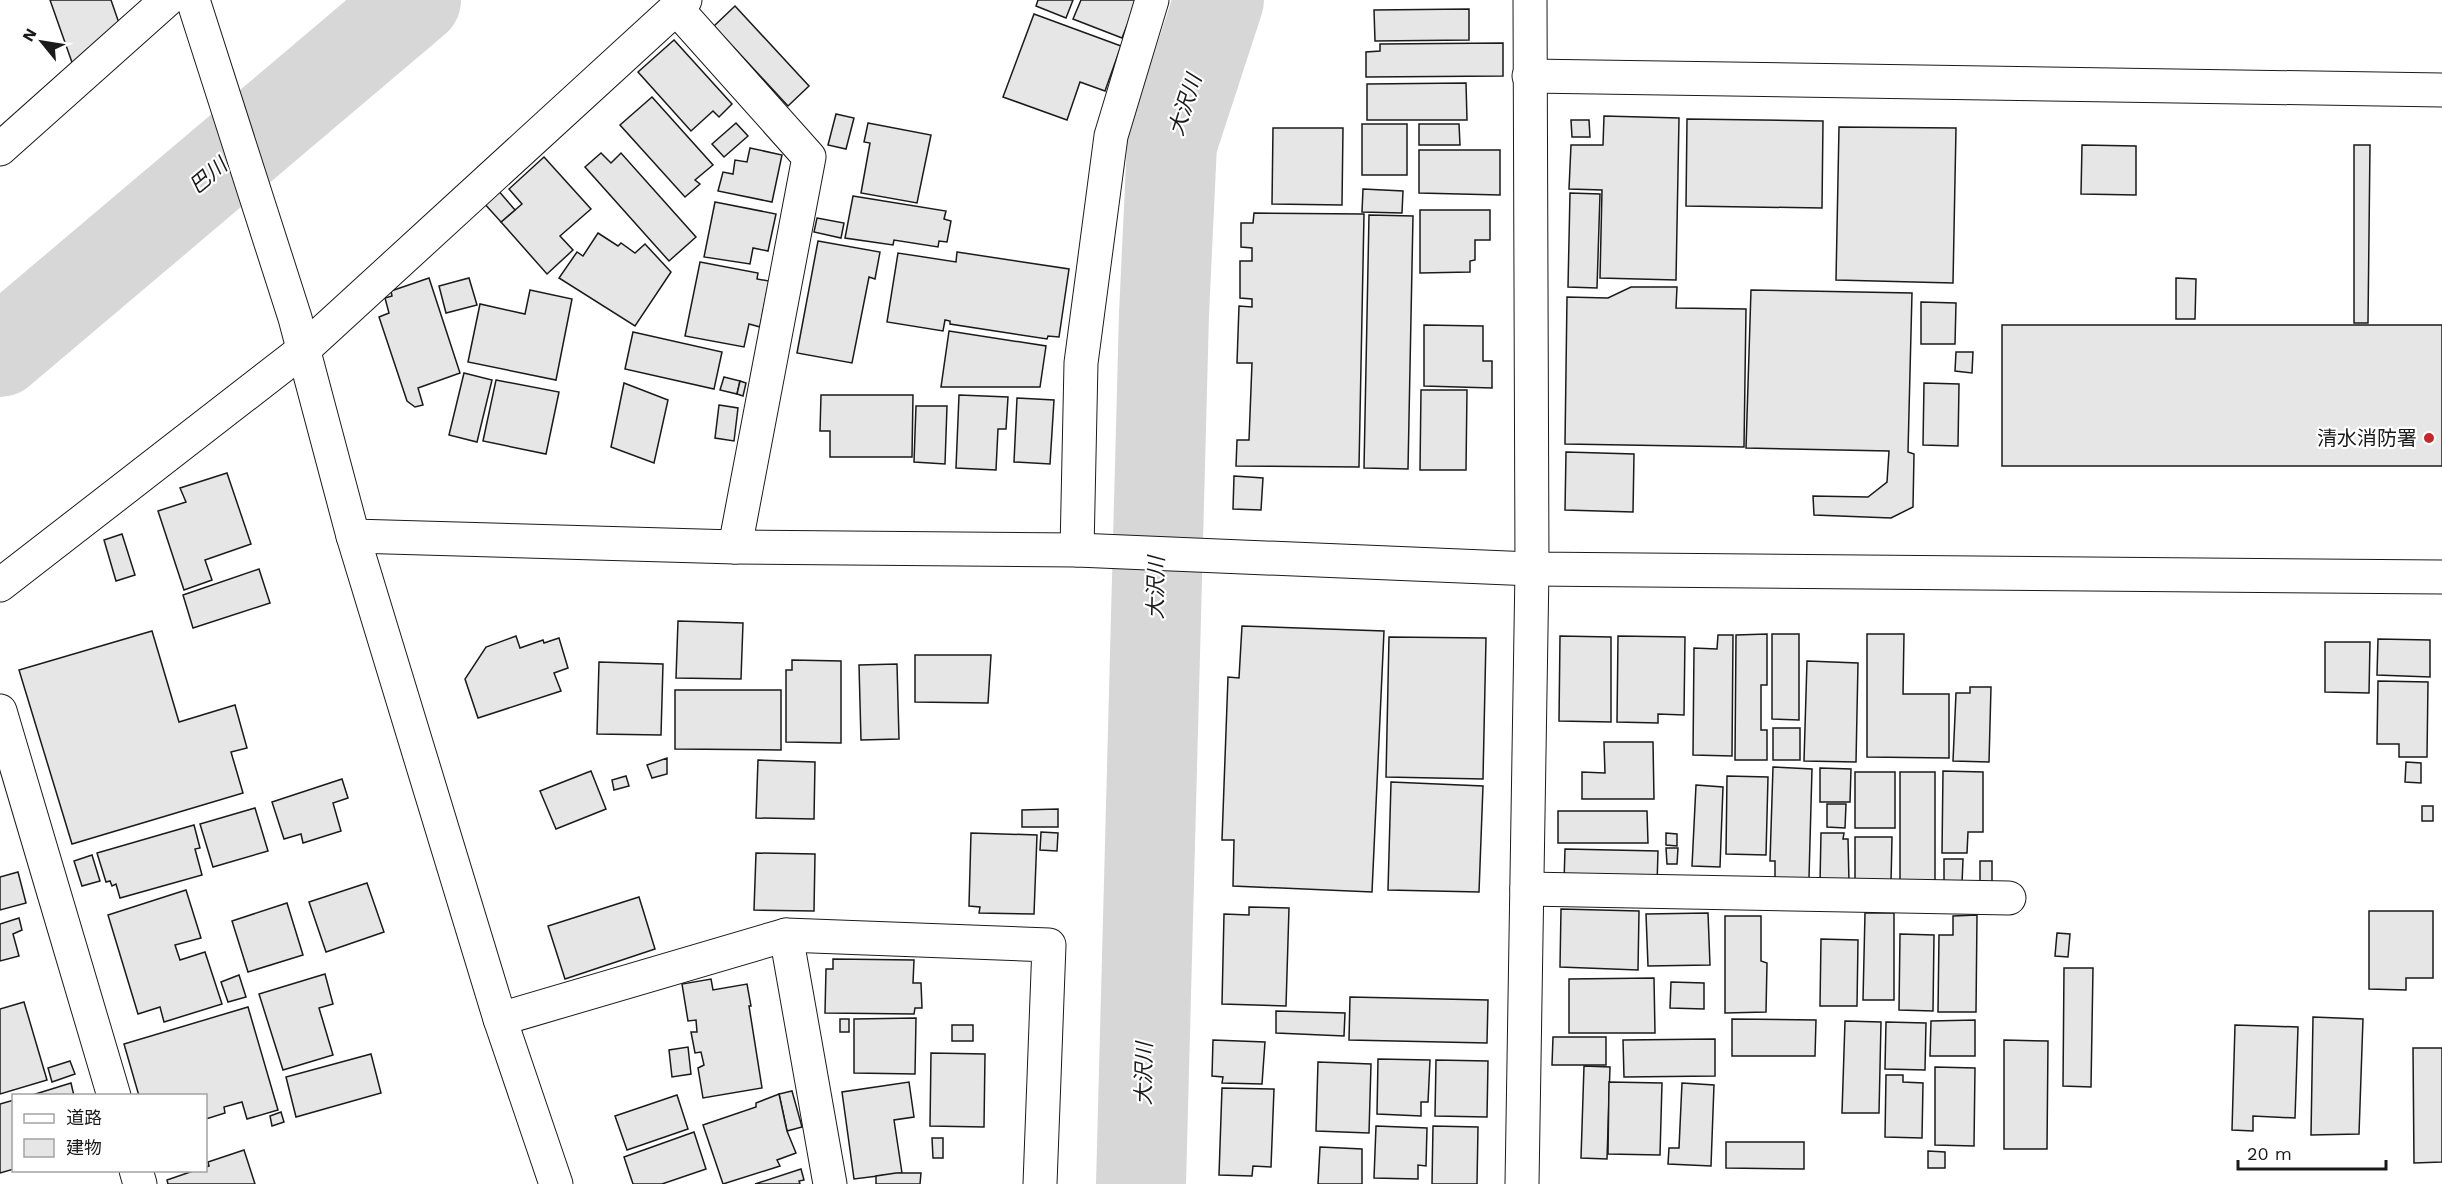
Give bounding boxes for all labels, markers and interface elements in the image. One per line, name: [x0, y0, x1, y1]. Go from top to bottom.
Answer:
north arrow: [12, 12, 72, 72]
text: N: [18, 25, 41, 45]
water label: 大沢川: [1163, 69, 1207, 139]
water label: 巴川: [184, 151, 233, 199]
place label: 清水消防署: [2317, 426, 2417, 450]
marker: 清水消防署: [2422, 431, 2436, 445]
water label: 大沢川: [1142, 554, 1169, 620]
water label: 大沢川: [1130, 1040, 1157, 1106]
legend: [12, 1094, 207, 1172]
text: 道路: [66, 1107, 102, 1128]
scale bar: [2238, 1133, 2386, 1171]
text: 建物: [66, 1137, 102, 1158]
text: 20 m: [2247, 1143, 2292, 1164]

